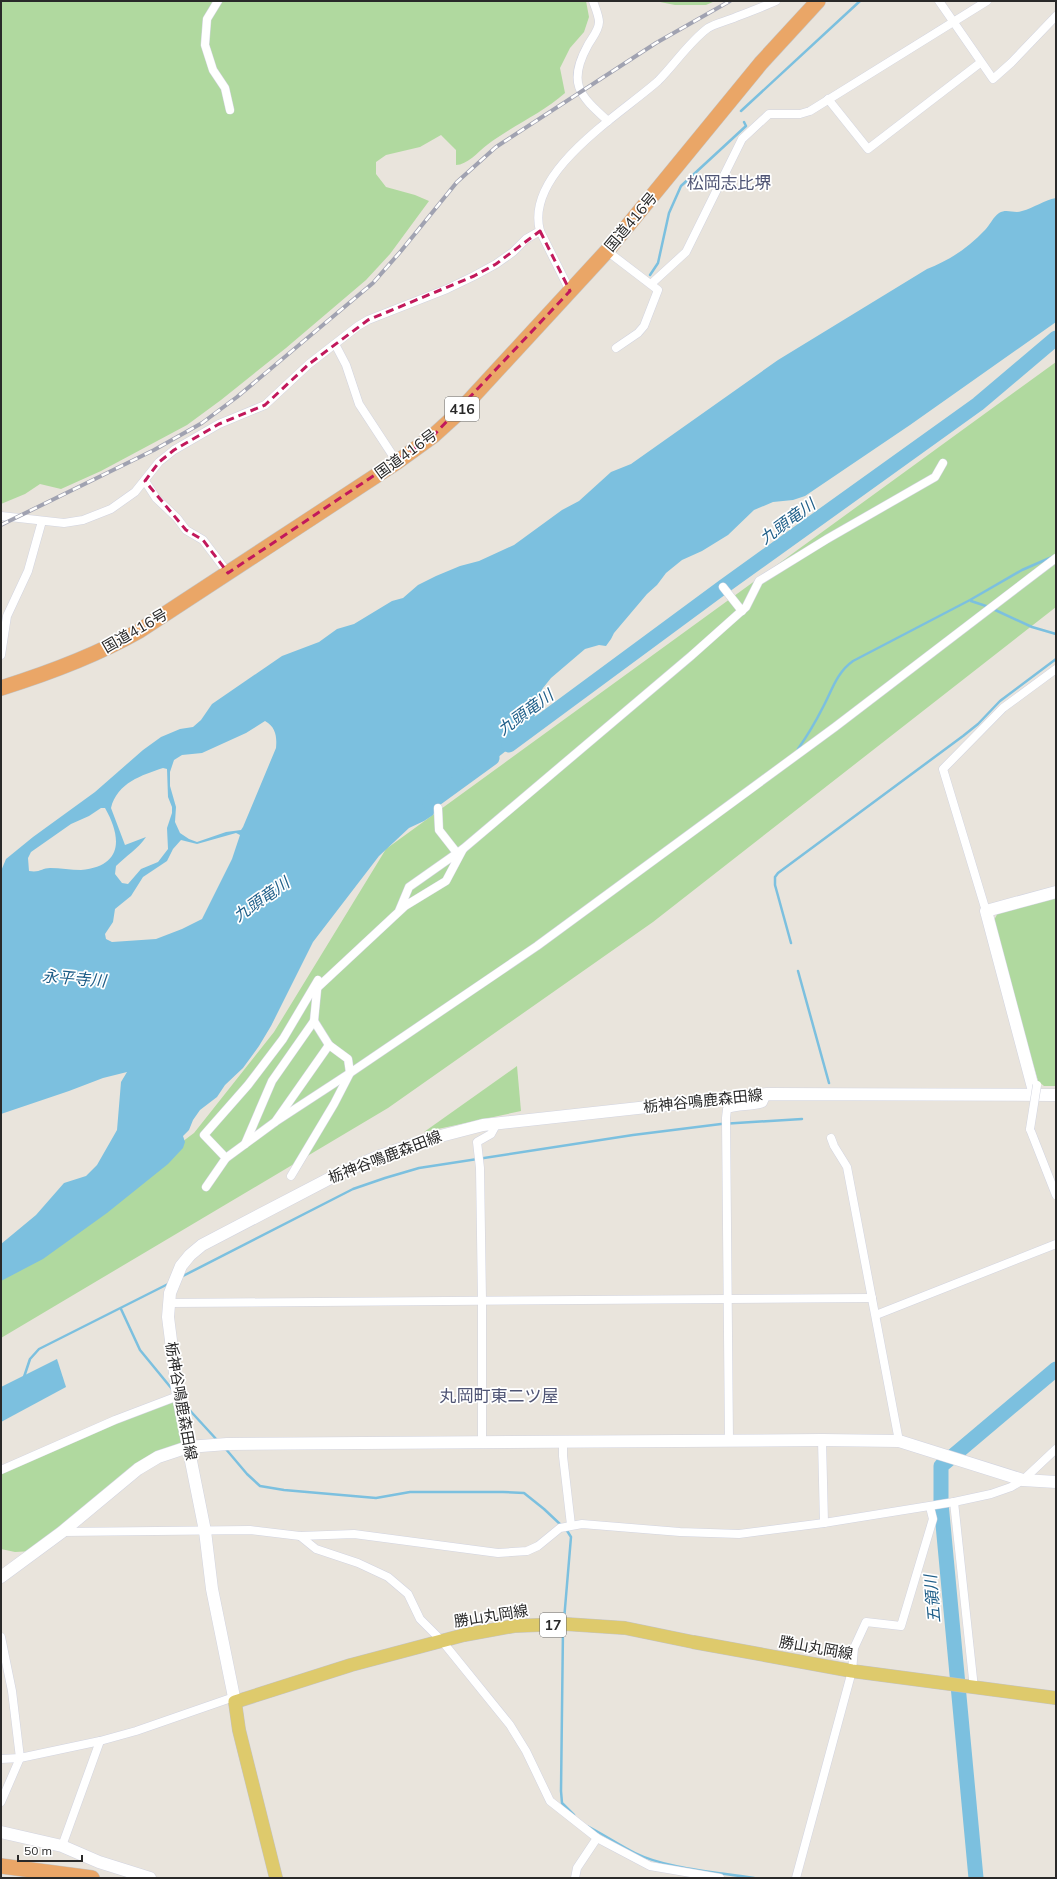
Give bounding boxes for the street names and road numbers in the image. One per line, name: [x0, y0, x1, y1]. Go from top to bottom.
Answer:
street label: 国道416号: [600, 188, 661, 255]
road number: 416: [445, 397, 479, 421]
street label: 国道416号: [371, 425, 440, 482]
street label: 国道416号: [99, 604, 171, 657]
street label: 栃神谷鳴鹿森田線: [642, 1085, 764, 1116]
street label: 栃神谷鳴鹿森田線: [325, 1126, 444, 1187]
street label: 栃神谷鳴鹿森田線: [162, 1340, 201, 1462]
street label: 勝山丸岡線: [452, 1600, 529, 1631]
road number: 17: [540, 1613, 566, 1637]
street label: 勝山丸岡線: [777, 1632, 855, 1663]

